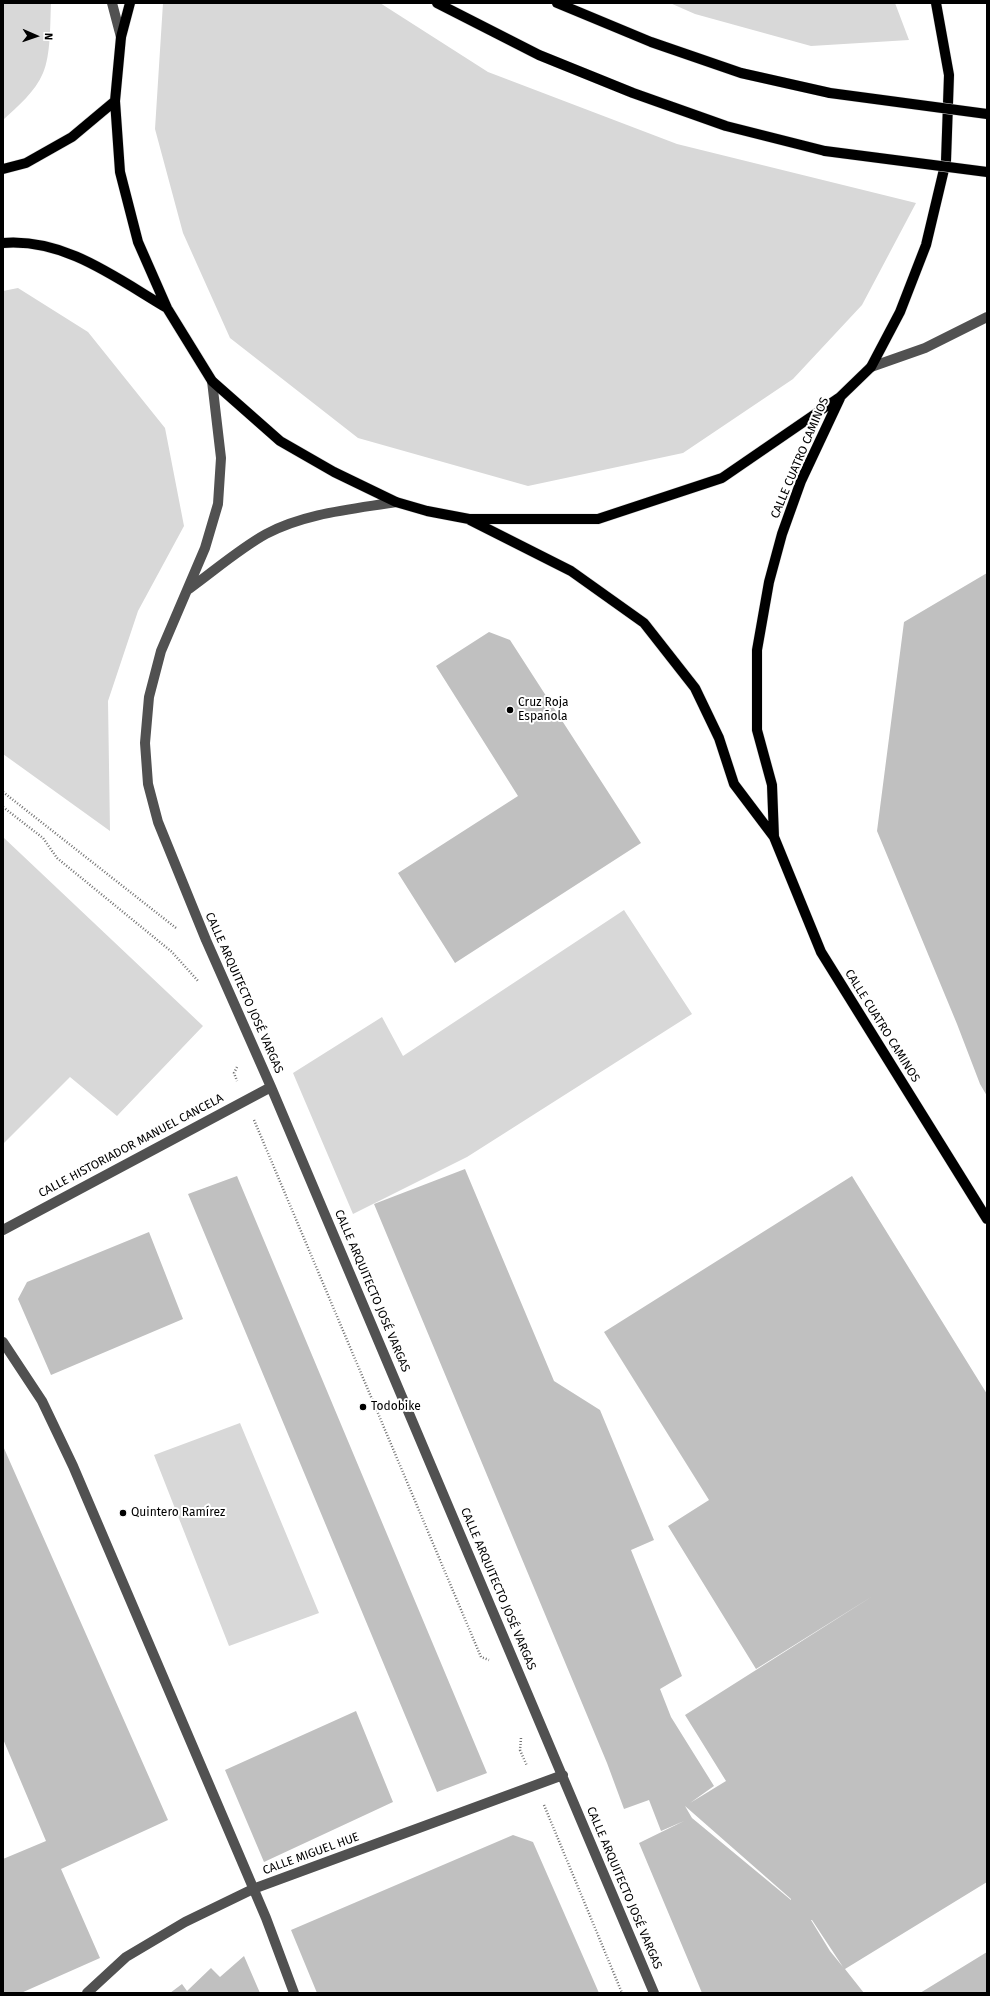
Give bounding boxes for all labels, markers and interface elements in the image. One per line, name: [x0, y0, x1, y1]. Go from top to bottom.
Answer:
north arrow: [16, 16, 56, 56]
text: N: [42, 33, 55, 40]
street label: CALLE CUATRO CAMINOS: [768, 395, 832, 521]
place label: Cruz Roja Española: [518, 696, 569, 724]
marker: Cruz Roja Española: [505, 705, 515, 715]
street label: CALLE ARQUITECTO JOSÉ VARGAS: [202, 910, 286, 1076]
street label: CALLE CUATRO CAMINOS: [841, 967, 923, 1085]
street label: CALLE HISTORIADOR MANUEL CANCELA: [36, 1091, 226, 1201]
street label: CALLE ARQUITECTO JOSÉ VARGAS: [331, 1208, 413, 1374]
place label: Todobike: [371, 1400, 421, 1414]
marker: Todobike: [358, 1402, 368, 1412]
place label: Quintero Ramírez: [131, 1506, 225, 1520]
street label: CALLE ARQUITECTO JOSÉ VARGAS: [457, 1506, 539, 1672]
marker: Quintero Ramírez: [118, 1508, 128, 1518]
street label: CALLE ARQUITECTO JOSÉ VARGAS: [583, 1805, 665, 1971]
street label: CALLE MIGUEL HUE: [261, 1830, 361, 1878]

